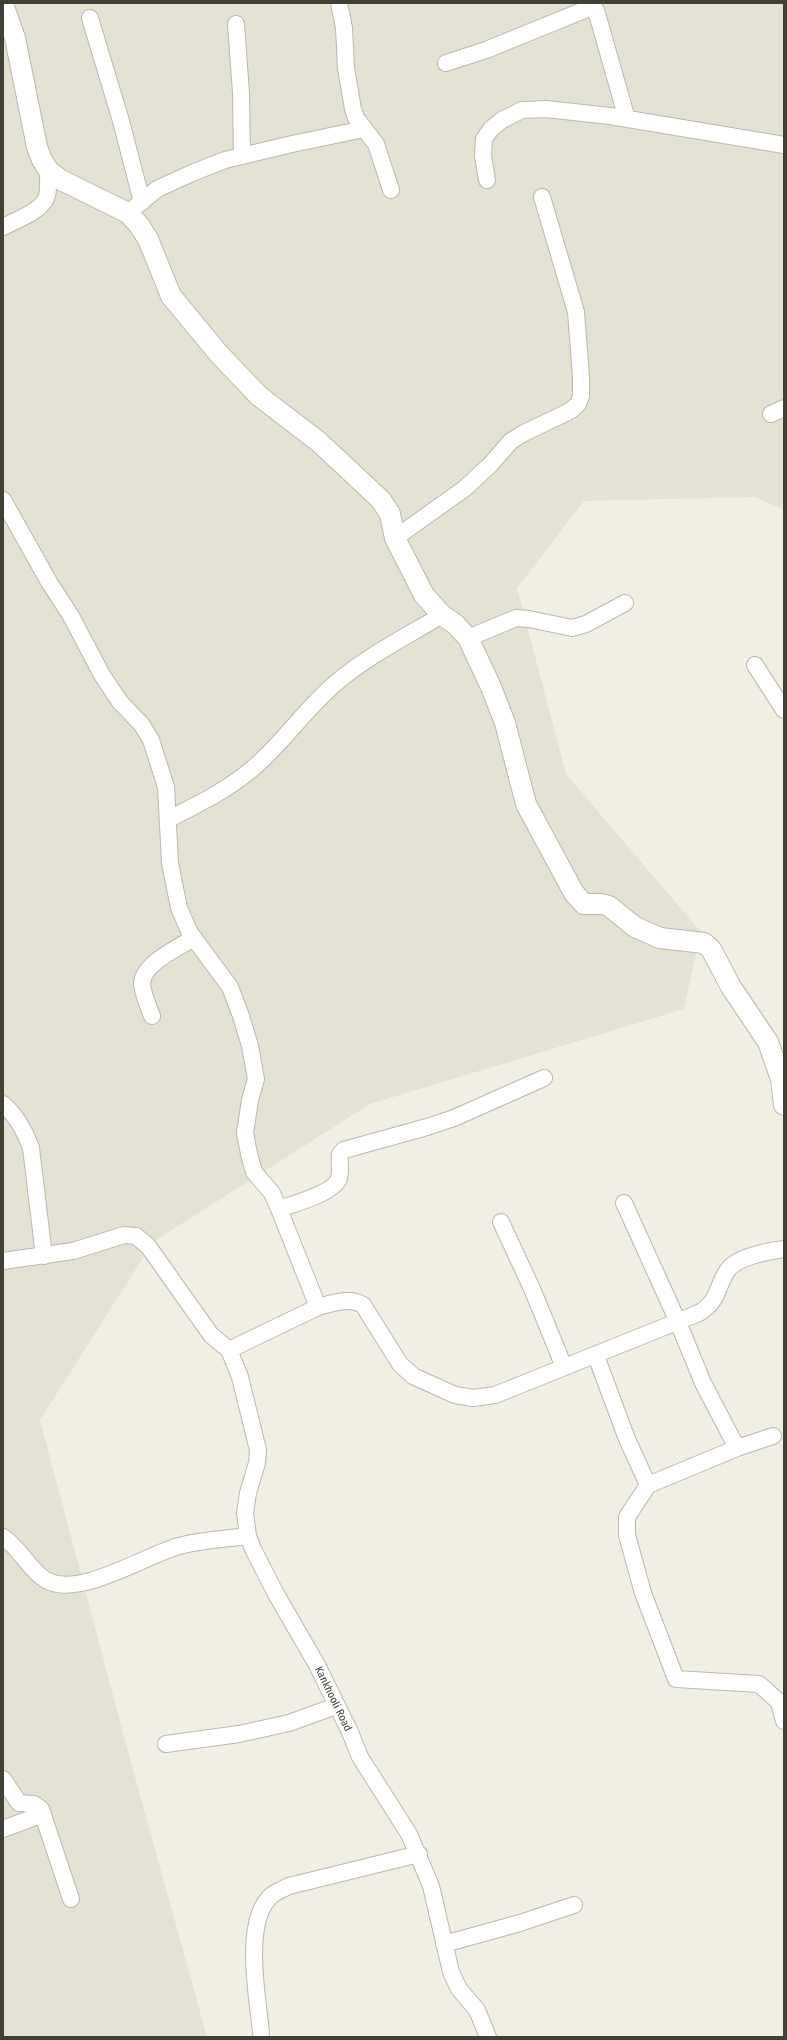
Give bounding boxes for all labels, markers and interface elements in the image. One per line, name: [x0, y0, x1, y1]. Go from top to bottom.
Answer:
street label: Kankhooli Road: [312, 1664, 354, 1734]

